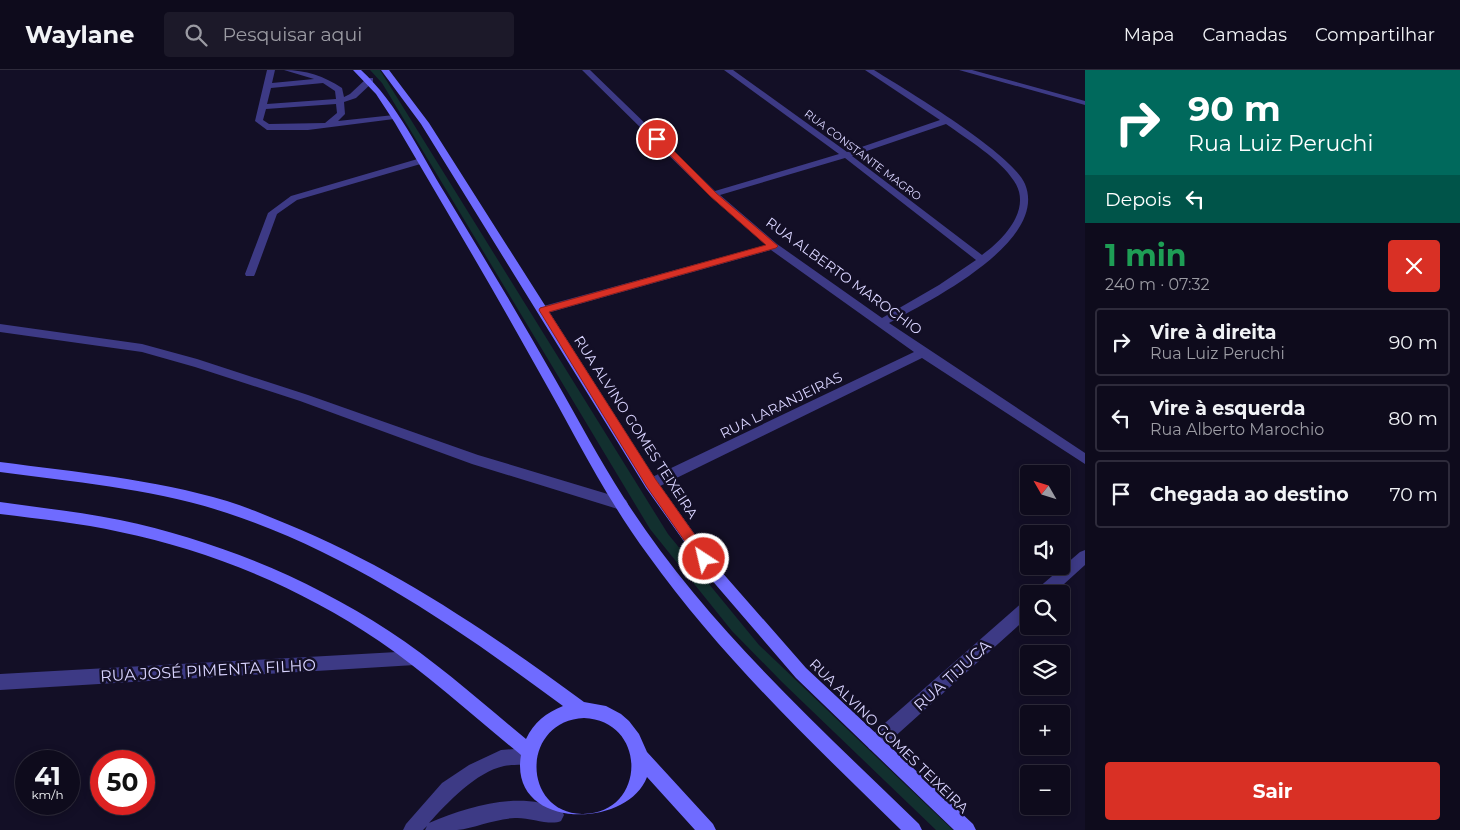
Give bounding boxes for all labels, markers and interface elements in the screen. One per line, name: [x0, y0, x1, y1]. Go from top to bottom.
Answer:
search box: [164, 12, 514, 57]
text: Waylane: [25, 20, 134, 49]
icon: search: [182, 21, 210, 49]
text: Pesquisar aqui: [222, 23, 362, 46]
text: Mapa: [1124, 24, 1174, 46]
text: Camadas: [1202, 24, 1287, 46]
text: Compartilhar: [1315, 24, 1435, 46]
text: 90 m: [1188, 87, 1281, 130]
icon: right: [1105, 90, 1170, 155]
street label: RUA CONSTANTE MAGRO: [802, 106, 924, 204]
pin: [636, 118, 678, 160]
icon: arrive: [643, 125, 671, 153]
text: Rua Luiz Peruchi: [1188, 130, 1373, 157]
icon: left: [1181, 185, 1209, 213]
text: Depois: [1105, 188, 1171, 211]
street label: RUA ALBERTO MAROCHIO: [762, 213, 926, 339]
text: 1 min: [1105, 237, 1186, 274]
button: close: [1388, 240, 1440, 292]
text: 240 m · 07:32: [1105, 275, 1209, 294]
text: Vire à direita: [1150, 321, 1277, 344]
icon: right: [1107, 328, 1135, 356]
text: 90 m: [1389, 331, 1438, 354]
street label: RUA ALVINO GOMES TEIXEIRA: [570, 332, 702, 523]
text: Rua Luiz Peruchi: [1150, 344, 1285, 363]
street label: RUA LARANJEIRAS: [717, 368, 845, 442]
text: Vire à esquerda: [1150, 397, 1305, 420]
icon: left: [1107, 404, 1135, 432]
text: 80 m: [1388, 407, 1438, 430]
text: Rua Alberto Marochio: [1150, 420, 1324, 439]
north arrow: [1020, 465, 1070, 515]
map controls: [1020, 465, 1070, 815]
icon: arrive: [1107, 480, 1135, 508]
text: Chegada ao destino: [1150, 483, 1349, 506]
text: 70 m: [1389, 483, 1438, 506]
button: sound: [1020, 525, 1070, 575]
position arrow: [677, 532, 729, 584]
button: search: [1020, 585, 1070, 635]
street label: RUA TIJUCA: [910, 636, 995, 715]
button: layers: [1020, 645, 1070, 695]
street label: RUA JOSÉ PIMENTA FILHO: [100, 655, 316, 686]
street label: RUA ALVINO GOMES TEIXEIRA: [806, 655, 973, 818]
button: +: [1020, 705, 1070, 755]
speed limit sign: 50: [90, 750, 155, 815]
text: 41: [34, 761, 61, 791]
button: Sair: [1105, 762, 1440, 820]
button: −: [1020, 765, 1070, 815]
text: km/h: [31, 787, 64, 802]

